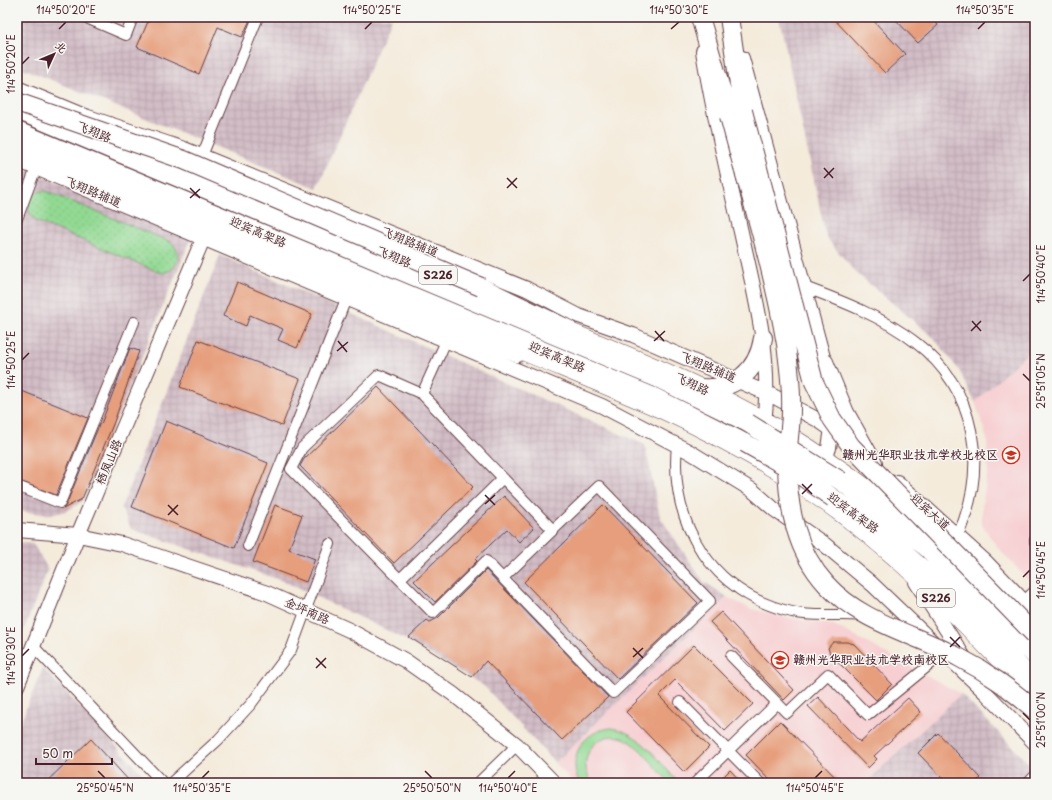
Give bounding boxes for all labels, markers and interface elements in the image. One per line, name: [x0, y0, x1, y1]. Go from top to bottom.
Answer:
text: 114°50'20"E: [36, 2, 96, 17]
text: 114°50'25"E: [343, 2, 401, 17]
text: 114°50'30"E: [649, 2, 709, 17]
text: 114°50'35"E: [956, 2, 1014, 17]
text: 114°50'20"E: [3, 34, 18, 94]
north arrow: [34, 34, 74, 74]
text: 北: [52, 37, 71, 57]
street label: 飞翔路: [74, 116, 114, 146]
street label: 飞翔路辅道: [62, 171, 125, 211]
street label: 迎宾高架路: [227, 211, 290, 251]
street label: 飞翔路辅道: [379, 224, 441, 260]
street label: 飞翔路: [375, 243, 413, 271]
text: 114°50'40"E: [1033, 245, 1048, 303]
road number: S226: [419, 266, 457, 284]
text: 114°50'25"E: [3, 331, 18, 389]
street label: 迎宾高架路: [526, 336, 589, 376]
street label: 飞翔路辅道: [678, 349, 738, 385]
text: 25°51'05"N: [1033, 353, 1048, 409]
street label: 飞翔路: [673, 370, 711, 398]
street label: 栖凤山路: [90, 436, 126, 487]
place label: 赣州光华职业技术学校北校区: [842, 445, 998, 463]
school or university icon: 赣州光华职业技术学校北校区: [1001, 445, 1021, 465]
street label: 迎宾高架路: [824, 487, 883, 537]
street label: 迎宾大道: [907, 489, 955, 534]
text: 114°50'45"E: [1033, 541, 1048, 599]
road number: S226: [917, 589, 955, 607]
street label: 金坪南路: [282, 592, 333, 628]
text: 114°50'30"E: [3, 626, 18, 686]
school or university icon: 赣州光华职业技术学校南校区: [770, 650, 790, 670]
place label: 赣州光华职业技术学校南校区: [793, 650, 949, 668]
text: 25°51'00"N: [1033, 691, 1048, 748]
scale bar: [36, 740, 112, 766]
text: 50 m: [42, 744, 73, 762]
text: 25°50'45"N: [76, 780, 134, 795]
text: 114°50'35"E: [173, 780, 231, 795]
text: 25°50'50"N: [403, 780, 461, 795]
text: 114°50'40"E: [479, 780, 537, 795]
text: 114°50'45"E: [786, 780, 844, 795]

